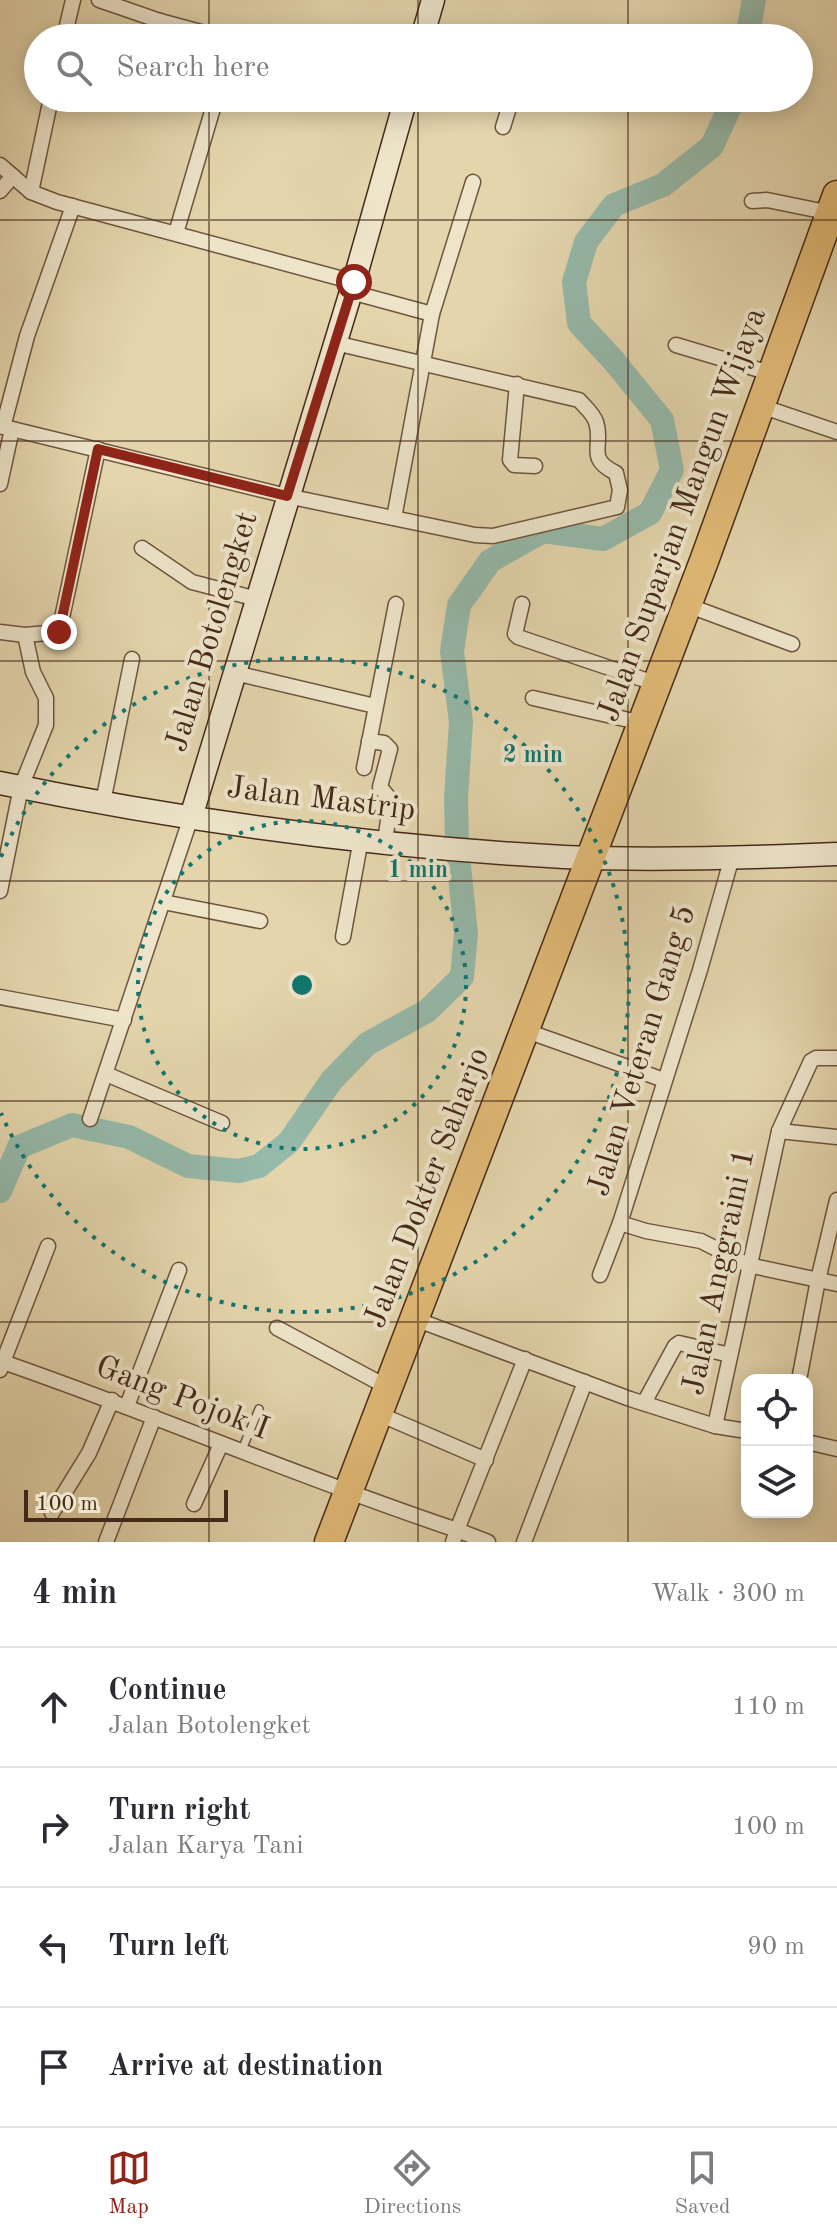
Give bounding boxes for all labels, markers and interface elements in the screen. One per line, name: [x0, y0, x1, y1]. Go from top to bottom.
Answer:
search box: [24, 24, 813, 112]
icon: search: [52, 46, 96, 90]
text: Search here: [116, 53, 270, 83]
route start: [336, 264, 372, 300]
street label: Jalan Suparjan Mangun Wijaya: [593, 304, 773, 726]
street label: Jalan Botolengket: [161, 508, 265, 756]
route end: [41, 614, 77, 650]
text: 2 min: [503, 744, 563, 768]
street label: Jalan Mastrip: [225, 773, 417, 827]
text: 1 min: [388, 859, 448, 883]
street label: Jalan Veteran Gang 5: [584, 902, 702, 1200]
centre of rings: [288, 971, 316, 999]
street label: Jalan Dokter Saharjo: [360, 1043, 496, 1333]
street label: Jalan Anggraini 1: [678, 1146, 762, 1398]
street label: Gang Pojok I: [91, 1351, 273, 1447]
map controls: [741, 1374, 813, 1518]
button: locate: [741, 1374, 813, 1446]
button: layers: [741, 1446, 813, 1518]
scale bar: [24, 1486, 228, 1522]
text: 100 m: [36, 1493, 98, 1515]
text: 4 min: [32, 1577, 117, 1611]
text: Walk · 300 m: [651, 1581, 805, 1607]
text: Continue: [108, 1676, 227, 1706]
icon: ahead: [32, 1685, 76, 1729]
text: 110 m: [732, 1694, 805, 1720]
text: Jalan Botolengket: [108, 1713, 311, 1739]
text: Turn right: [108, 1796, 250, 1826]
icon: right: [32, 1805, 76, 1849]
text: 100 m: [732, 1814, 805, 1840]
text: Jalan Karya Tani: [108, 1833, 303, 1859]
icon: left: [32, 1925, 76, 1969]
text: Turn left: [108, 1932, 229, 1962]
text: 90 m: [747, 1934, 805, 1960]
icon: arrive: [32, 2045, 76, 2089]
text: Arrive at destination: [108, 2052, 383, 2082]
tab: Map: [107, 2146, 151, 2221]
tab: Directions: [364, 2146, 461, 2221]
tab: Saved: [674, 2146, 730, 2221]

